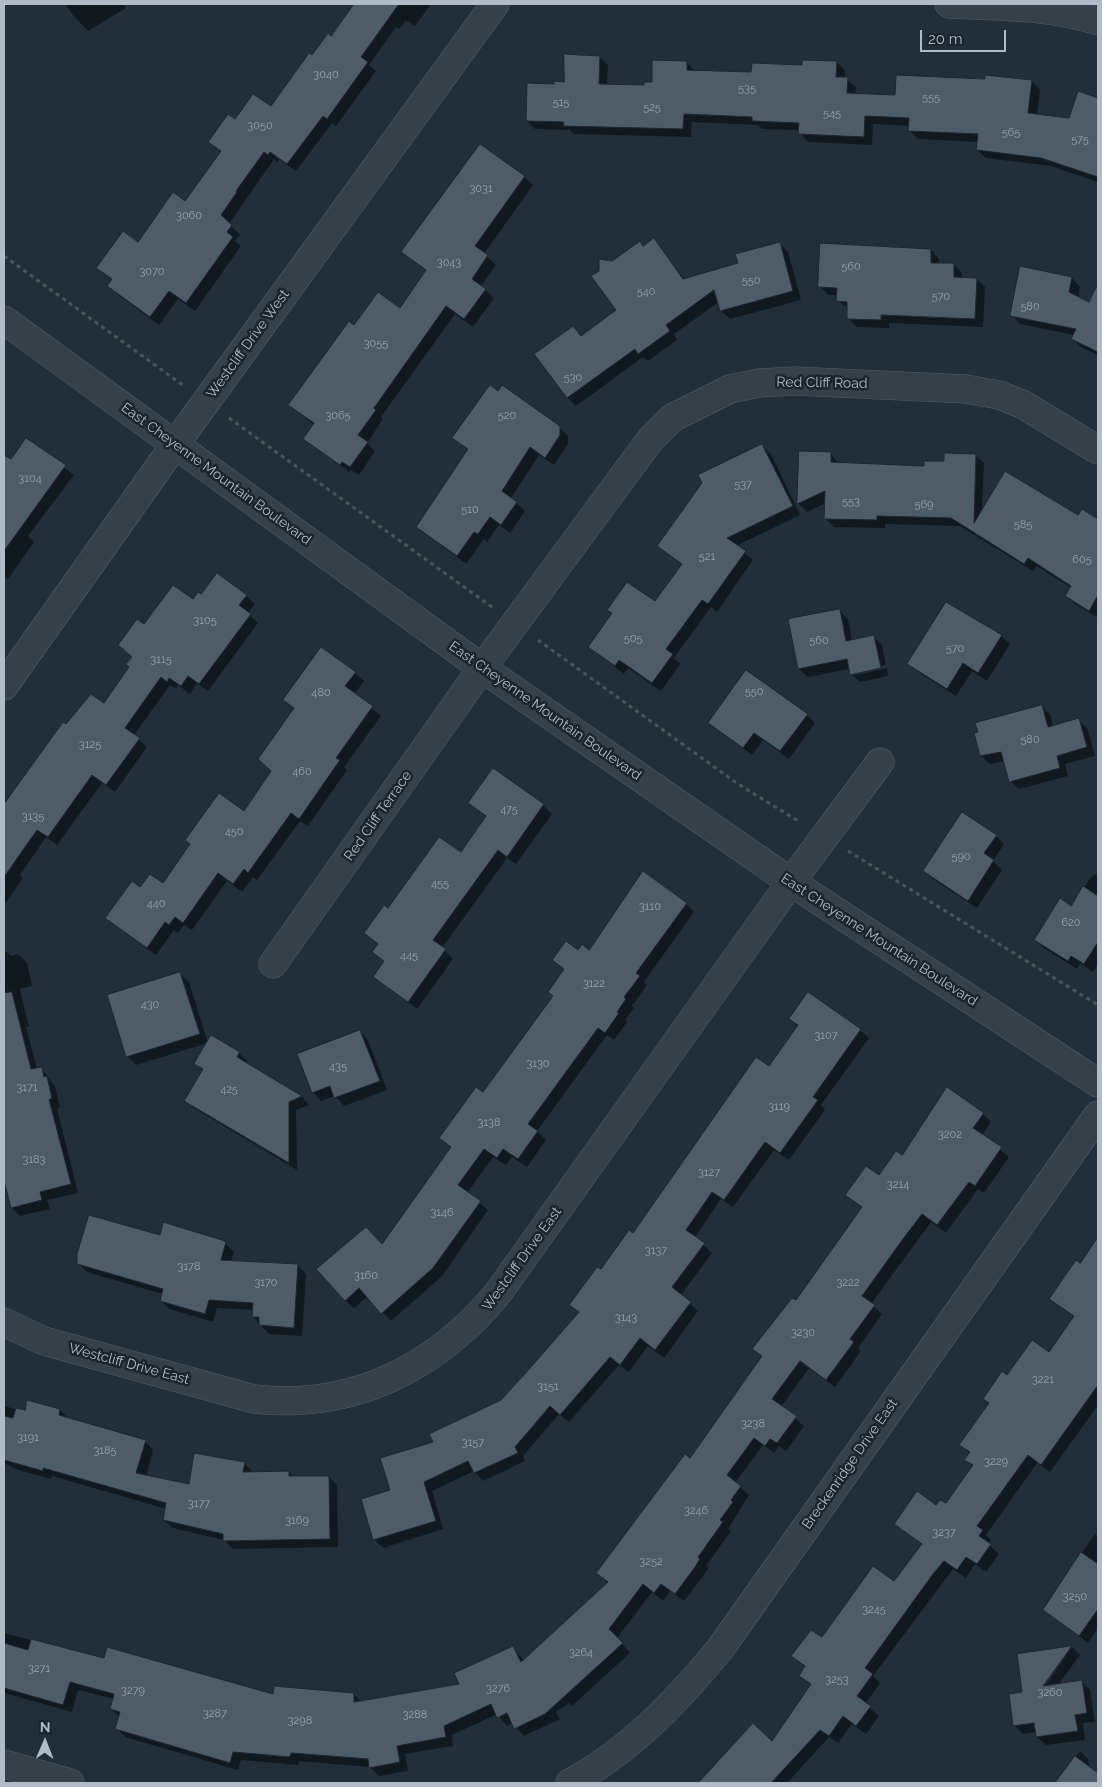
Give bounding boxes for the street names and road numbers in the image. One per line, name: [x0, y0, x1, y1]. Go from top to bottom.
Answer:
street label: Westcliff Drive West: [203, 287, 293, 401]
street label: Red Cliff Road: [776, 374, 868, 392]
street label: East Cheyenne Mountain Boulevard: [118, 399, 314, 549]
street label: East Cheyenne Mountain Boulevard: [446, 638, 644, 784]
street label: Red Cliff Terrace: [341, 768, 415, 864]
street label: East Cheyenne Mountain Boulevard: [778, 870, 980, 1010]
street label: Westcliff Drive East: [479, 1204, 565, 1314]
street label: Westcliff Drive East: [67, 1340, 191, 1388]
street label: Breckenridge Drive East: [799, 1396, 901, 1532]

